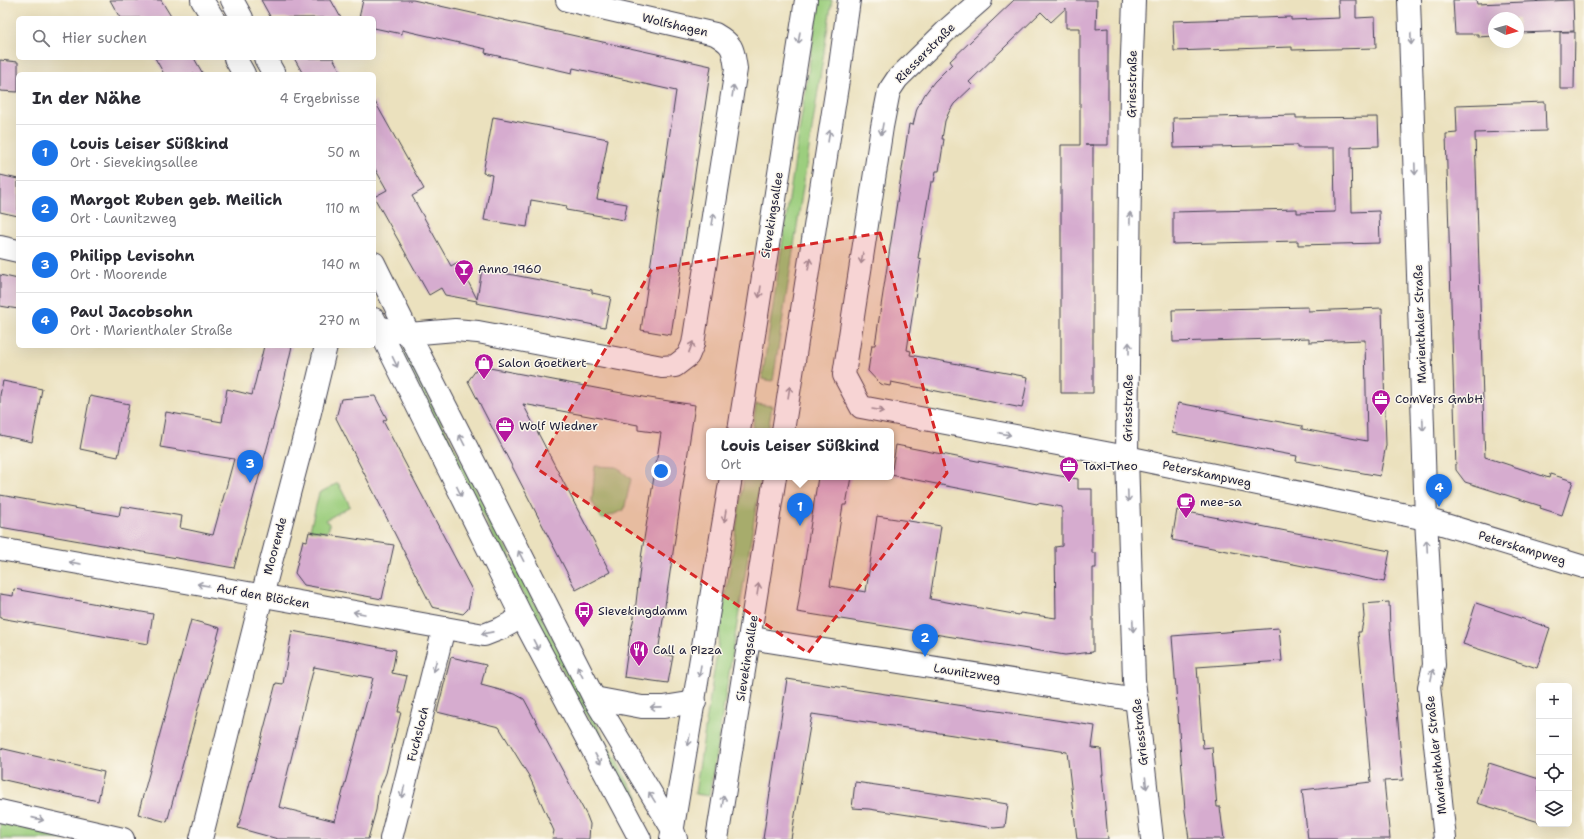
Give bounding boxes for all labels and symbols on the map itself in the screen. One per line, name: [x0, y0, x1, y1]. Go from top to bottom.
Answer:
street label: Wolfshagen: [640, 10, 710, 40]
north arrow: [1488, 12, 1524, 48]
street label: Riesserstraße: [891, 19, 959, 87]
one-way arrow: [795, 32, 803, 45]
one-way arrow: [1407, 32, 1415, 45]
street label: Griesstraße: [1123, 50, 1141, 118]
one-way arrow: [729, 84, 737, 97]
one-way arrow: [877, 123, 885, 136]
one-way arrow: [825, 130, 833, 143]
one-way arrow: [1411, 162, 1419, 175]
street label: Sievekingsallee: [757, 170, 787, 259]
one-way arrow: [1126, 212, 1134, 225]
one-way arrow: [709, 213, 717, 226]
one-way arrow: [858, 251, 866, 264]
bar icon: Anno 1960: [453, 258, 475, 286]
one-way arrow: [805, 258, 813, 271]
place label: Anno 1960: [478, 261, 542, 277]
street label: Marienthaler Straße: [1410, 264, 1430, 384]
one-way arrow: [756, 285, 764, 298]
one-way arrow: [688, 341, 696, 353]
one-way arrow: [1125, 342, 1133, 355]
shop icon: Salon Goethert: [473, 352, 495, 380]
place label: Salon Goethert: [498, 355, 587, 371]
one-way arrow: [392, 356, 399, 368]
street label: Griesstraße: [1119, 374, 1137, 442]
one-way arrow: [785, 386, 793, 399]
office icon: ComVers GmbH: [1370, 388, 1392, 416]
place label: ComVers GmbH: [1395, 391, 1483, 407]
one-way arrow: [871, 406, 884, 414]
office icon: Wolf Wiedner: [494, 415, 516, 443]
place label: Wolf Wiedner: [519, 418, 598, 434]
one-way arrow: [1419, 418, 1427, 431]
one-way arrow: [999, 430, 1012, 438]
one-way arrow: [458, 434, 466, 446]
pin: 3: [237, 450, 263, 483]
office icon: Taxi-Theo: [1058, 455, 1080, 483]
street label: Peterskampweg: [1161, 457, 1253, 491]
place label: Taxi-Theo: [1083, 458, 1138, 474]
your location: [651, 461, 671, 481]
pin: 4: [1426, 474, 1452, 507]
one-way arrow: [456, 485, 463, 497]
one-way arrow: [1124, 489, 1132, 502]
cafe icon: mee-sa: [1175, 491, 1197, 519]
pin: 1: [787, 493, 813, 526]
place label: mee-sa: [1200, 494, 1242, 510]
one-way arrow: [721, 509, 729, 522]
street label: Moorende: [260, 515, 290, 577]
street label: Peterskampweg: [1476, 527, 1568, 569]
one-way arrow: [1424, 540, 1431, 553]
one-way arrow: [517, 550, 525, 562]
one-way arrow: [69, 558, 82, 566]
street label: Auf den Blöcken: [215, 580, 311, 612]
one-way arrow: [197, 581, 210, 589]
one-way arrow: [754, 583, 762, 596]
bus stop icon: Sievekingdamm: [573, 600, 595, 628]
place label: Sievekingdamm: [598, 603, 687, 619]
one-way arrow: [353, 609, 366, 617]
street label: Sievekingsallee: [732, 613, 762, 702]
one-way arrow: [1129, 619, 1136, 632]
pin: 2: [912, 624, 938, 657]
one-way arrow: [481, 629, 494, 637]
one-way arrow: [533, 638, 541, 650]
restaurant icon: Call a Pizza: [628, 639, 650, 667]
place label: Call a Pizza: [653, 642, 722, 658]
one-way arrow: [430, 659, 438, 672]
street label: Launitzweg: [932, 660, 1002, 686]
one-way arrow: [696, 665, 704, 678]
one-way arrow: [576, 666, 584, 678]
one-way arrow: [1428, 669, 1436, 682]
street label: Marienthaler Straße: [1422, 695, 1450, 815]
street label: Griesstraße: [1128, 697, 1151, 766]
one-way arrow: [650, 703, 663, 711]
street label: Fuchsloch: [403, 705, 433, 763]
one-way arrow: [685, 733, 693, 746]
one-way arrow: [594, 753, 602, 765]
one-way arrow: [1142, 776, 1150, 789]
one-way arrow: [399, 785, 406, 798]
one-way arrow: [648, 792, 656, 803]
one-way arrow: [719, 794, 727, 807]
one-way arrow: [31, 816, 44, 824]

